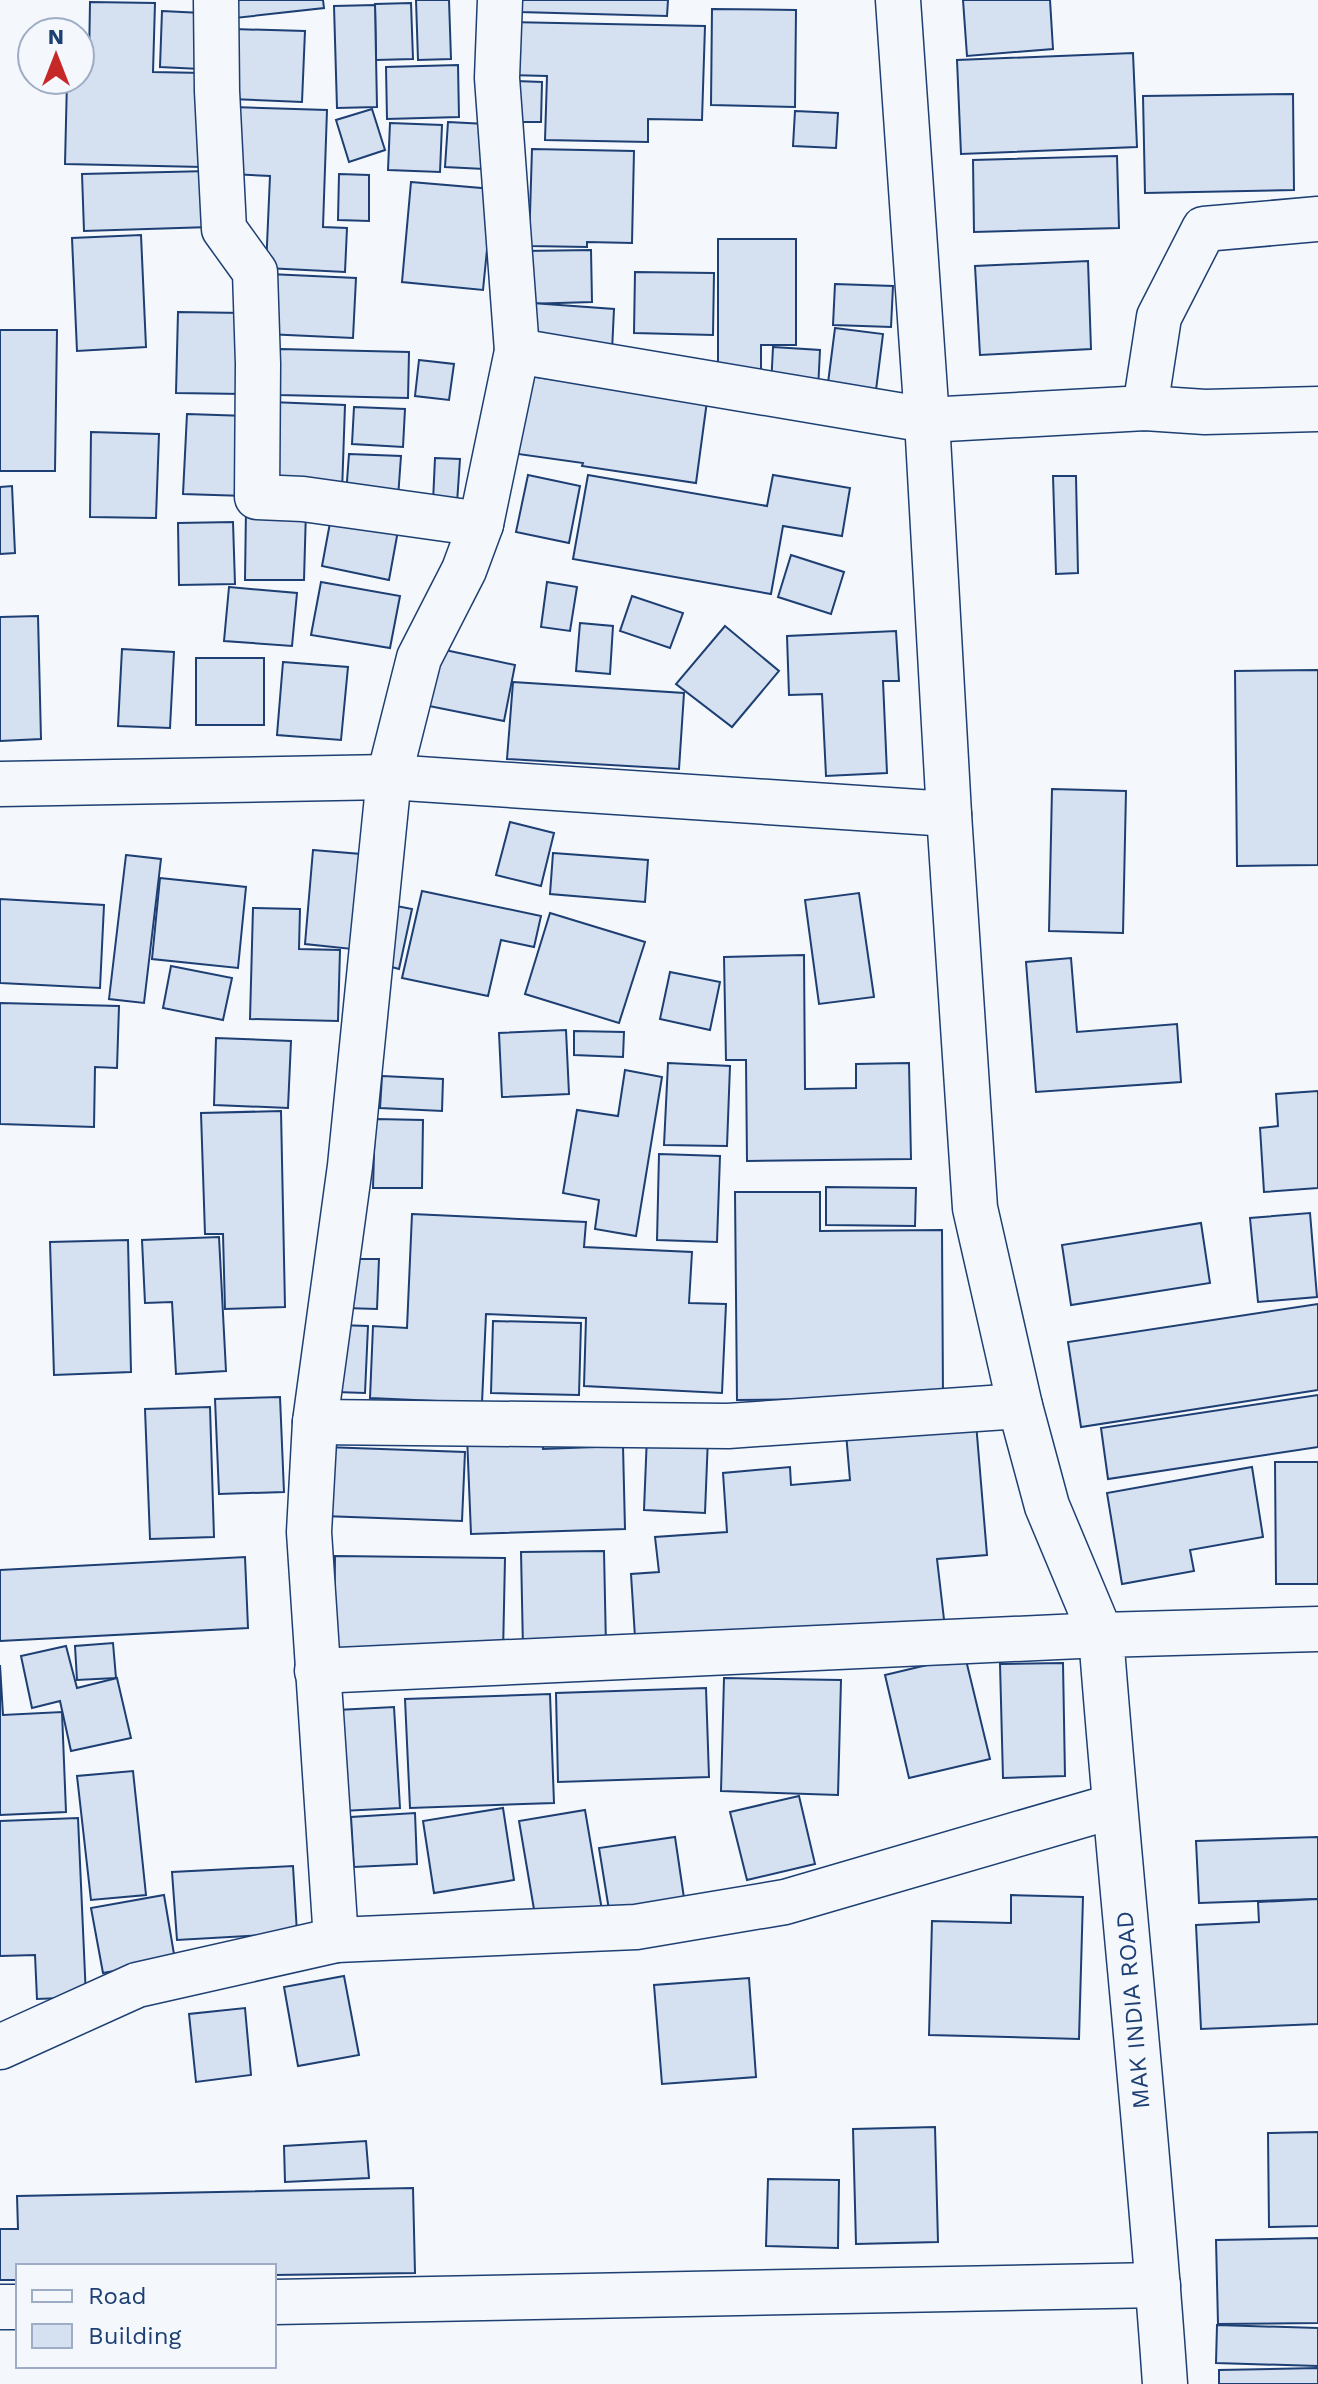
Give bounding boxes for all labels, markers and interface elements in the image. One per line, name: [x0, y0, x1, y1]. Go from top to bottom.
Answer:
north arrow: [16, 16, 96, 96]
text: N: [48, 24, 64, 49]
street label: MAK INDIA ROAD: [1110, 1910, 1156, 2110]
legend: [16, 2264, 276, 2368]
text: Road: [88, 2282, 147, 2310]
text: Building: [88, 2322, 181, 2350]

